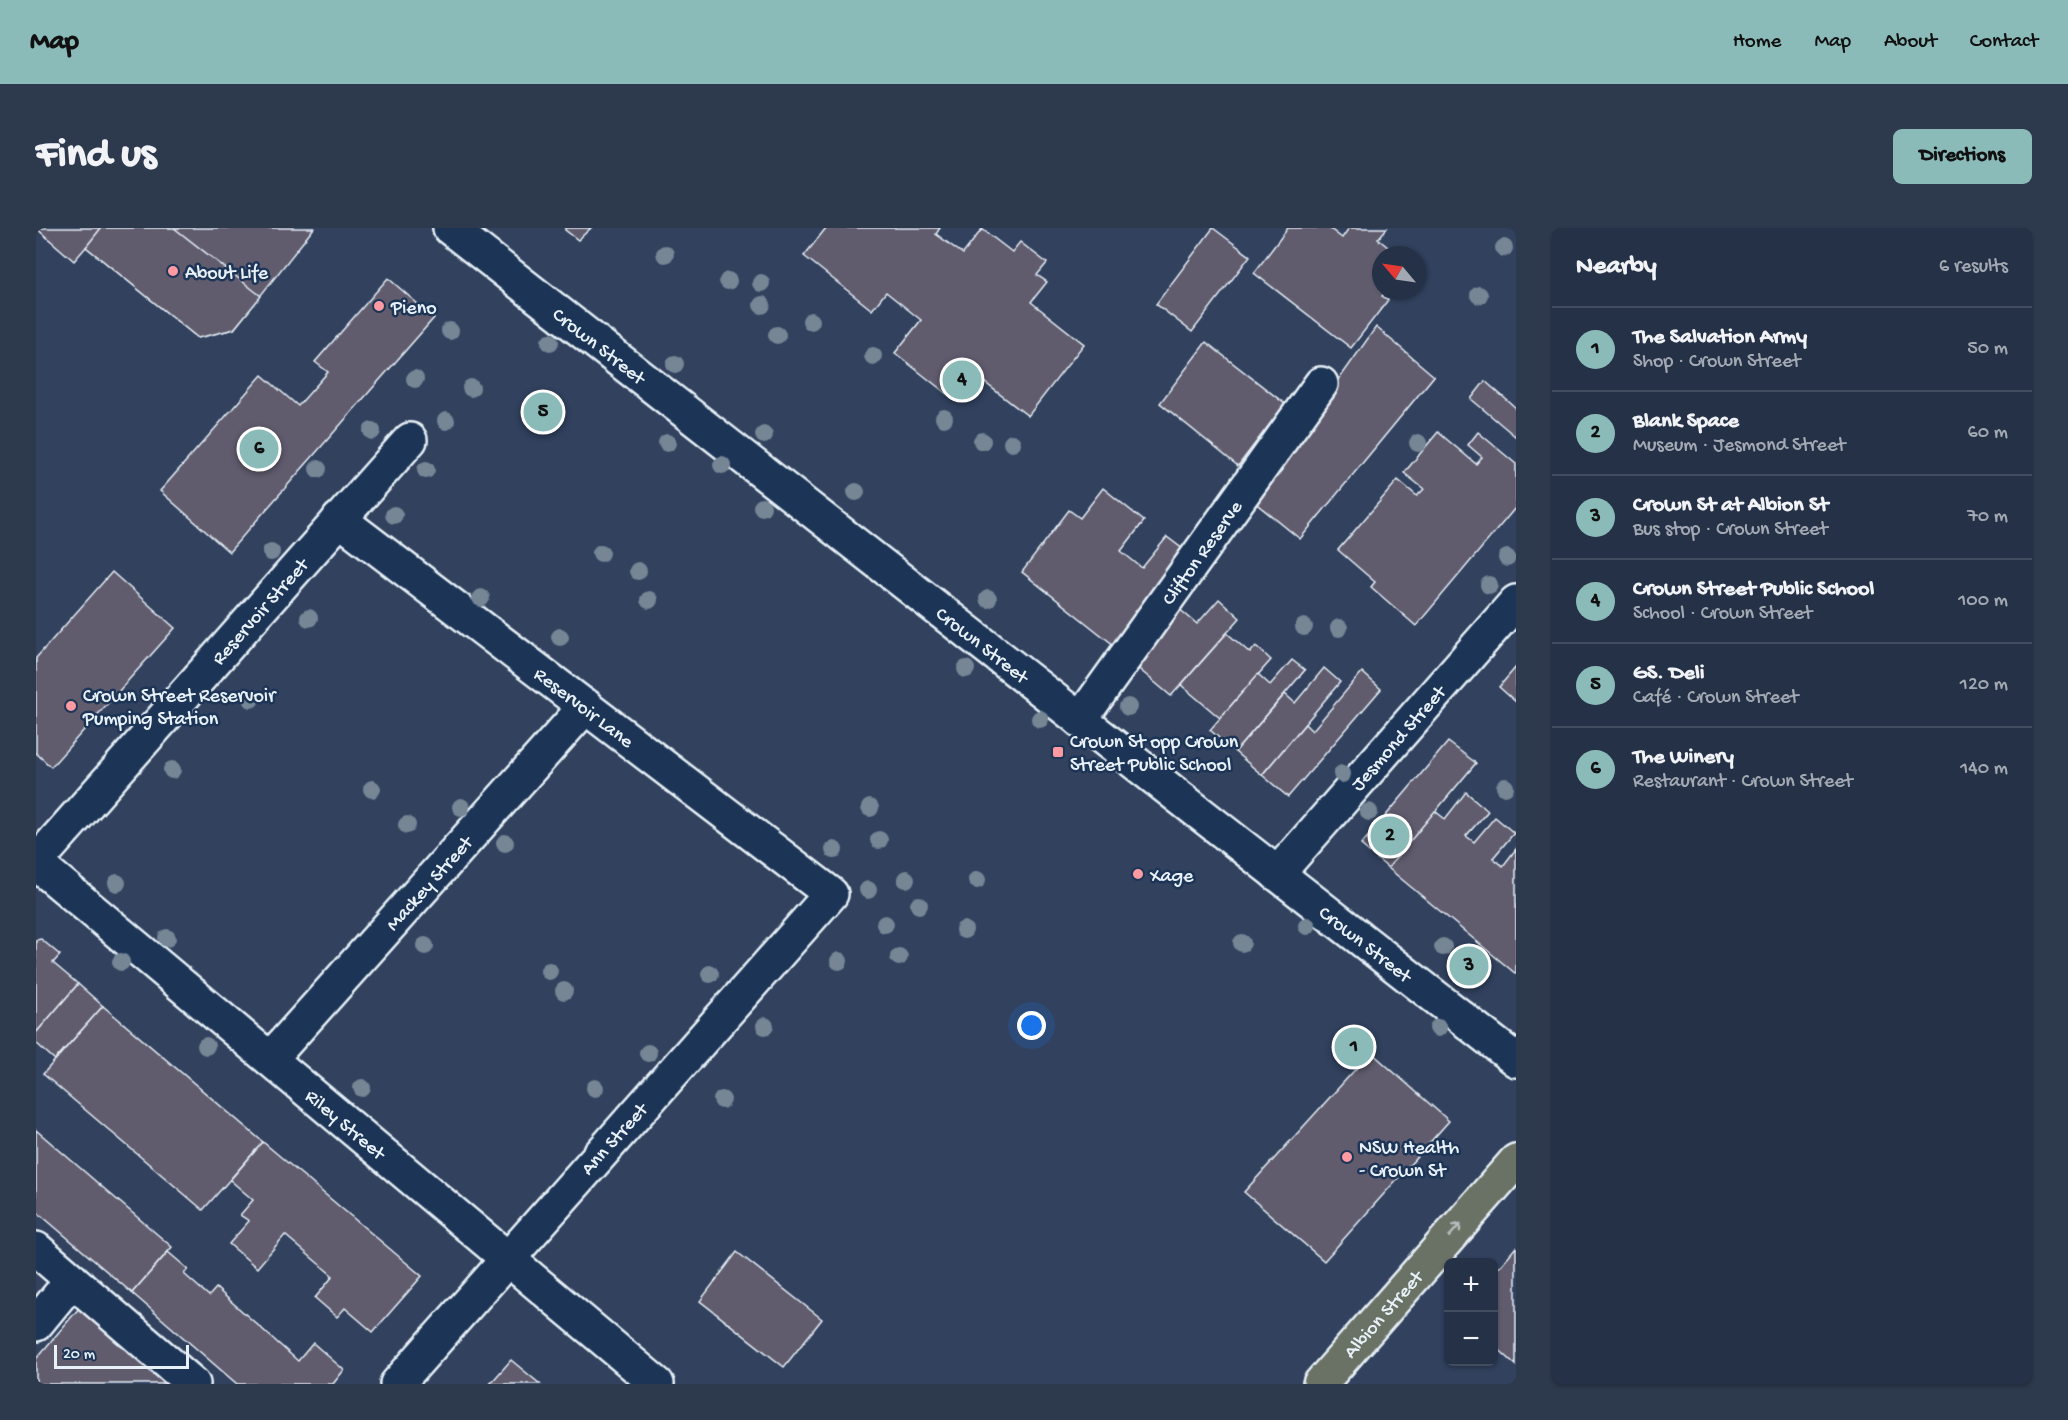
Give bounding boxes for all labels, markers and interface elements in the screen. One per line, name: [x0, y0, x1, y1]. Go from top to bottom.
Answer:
text: Map: [30, 26, 79, 59]
text: Home: [1733, 30, 1781, 55]
text: Map: [1814, 30, 1851, 55]
text: About: [1884, 30, 1937, 55]
text: Contact: [1970, 30, 2038, 55]
button: Directions: [1893, 129, 2032, 184]
text: Find us: [36, 132, 156, 181]
north arrow: [1372, 246, 1426, 300]
text: Nearby: [1576, 252, 1657, 283]
text: 6 results: [1939, 256, 2008, 279]
place label: About Life: [185, 263, 269, 286]
marker: About Life: [166, 264, 180, 278]
place label: Pieno: [390, 298, 437, 321]
marker: Pieno: [372, 299, 386, 313]
street label: Crown Street: [547, 304, 650, 392]
text: The Salvation Army: [1633, 325, 1807, 351]
text: 1: [1591, 338, 1600, 361]
text: 50 m: [1967, 338, 2008, 361]
text: Shop · Crown Street: [1633, 351, 1800, 374]
pin: 4: [942, 358, 982, 402]
pin: 5: [524, 390, 562, 435]
text: Blank Space: [1633, 409, 1739, 435]
text: 2: [1591, 422, 1600, 445]
text: 60 m: [1968, 422, 2008, 445]
pin: 6: [240, 426, 278, 472]
text: Museum · Jesmond Street: [1633, 435, 1845, 458]
text: Crown St at Albion St: [1633, 493, 1828, 519]
street label: Clifton Reserve: [1158, 496, 1249, 611]
text: 3: [1590, 506, 1601, 529]
text: 70 m: [1967, 506, 2008, 529]
text: Bus stop · Crown Street: [1633, 519, 1828, 542]
street label: Reservoir Street: [208, 554, 316, 671]
text: Crown Street Public School: [1633, 577, 1874, 603]
text: 4: [1591, 590, 1600, 613]
text: 100 m: [1958, 590, 2008, 613]
street label: Crown Street: [930, 603, 1033, 691]
text: School · Crown Street: [1633, 603, 1812, 626]
text: GS. Deli: [1633, 661, 1705, 687]
street label: Reservoir Lane: [528, 664, 638, 755]
text: 5: [1590, 674, 1601, 697]
text: 120 m: [1960, 674, 2008, 697]
street label: Jesmond Street: [1347, 681, 1453, 797]
place label: Crown Street Reservoir Pumping Station: [82, 686, 277, 732]
text: Café · Crown Street: [1633, 687, 1799, 710]
marker: Crown Street Reservoir Pumping Station: [64, 699, 78, 713]
place label: Crown St opp Crown Street Public School: [1070, 732, 1239, 778]
marker: Crown St opp Crown Street Public School: [1051, 745, 1065, 759]
text: The Winery: [1633, 745, 1734, 771]
text: 6: [1590, 758, 1601, 781]
text: 140 m: [1960, 758, 2008, 781]
text: Restaurant · Crown Street: [1633, 771, 1853, 794]
pin: 2: [1370, 814, 1410, 858]
street label: Mackey Street: [382, 831, 480, 937]
place label: Xage: [1149, 866, 1194, 889]
marker: Xage: [1131, 867, 1145, 881]
street label: Crown Street: [1313, 902, 1416, 990]
pin: 3: [1450, 944, 1488, 988]
your location: [1017, 1011, 1046, 1040]
pin: 1: [1334, 1024, 1374, 1070]
street label: Riley Street: [299, 1086, 390, 1167]
street label: Ann Street: [577, 1098, 655, 1181]
place label: NSW Health - Crown St: [1359, 1138, 1459, 1184]
marker: NSW Health - Crown St: [1340, 1150, 1354, 1164]
one-way arrow: [1448, 1223, 1462, 1238]
map controls: [1444, 1258, 1498, 1366]
button: +: [1444, 1258, 1498, 1312]
street label: Albion Street: [1340, 1266, 1431, 1364]
button: −: [1444, 1312, 1498, 1366]
scale bar: [54, 1342, 189, 1370]
text: 20 m: [63, 1346, 95, 1365]

